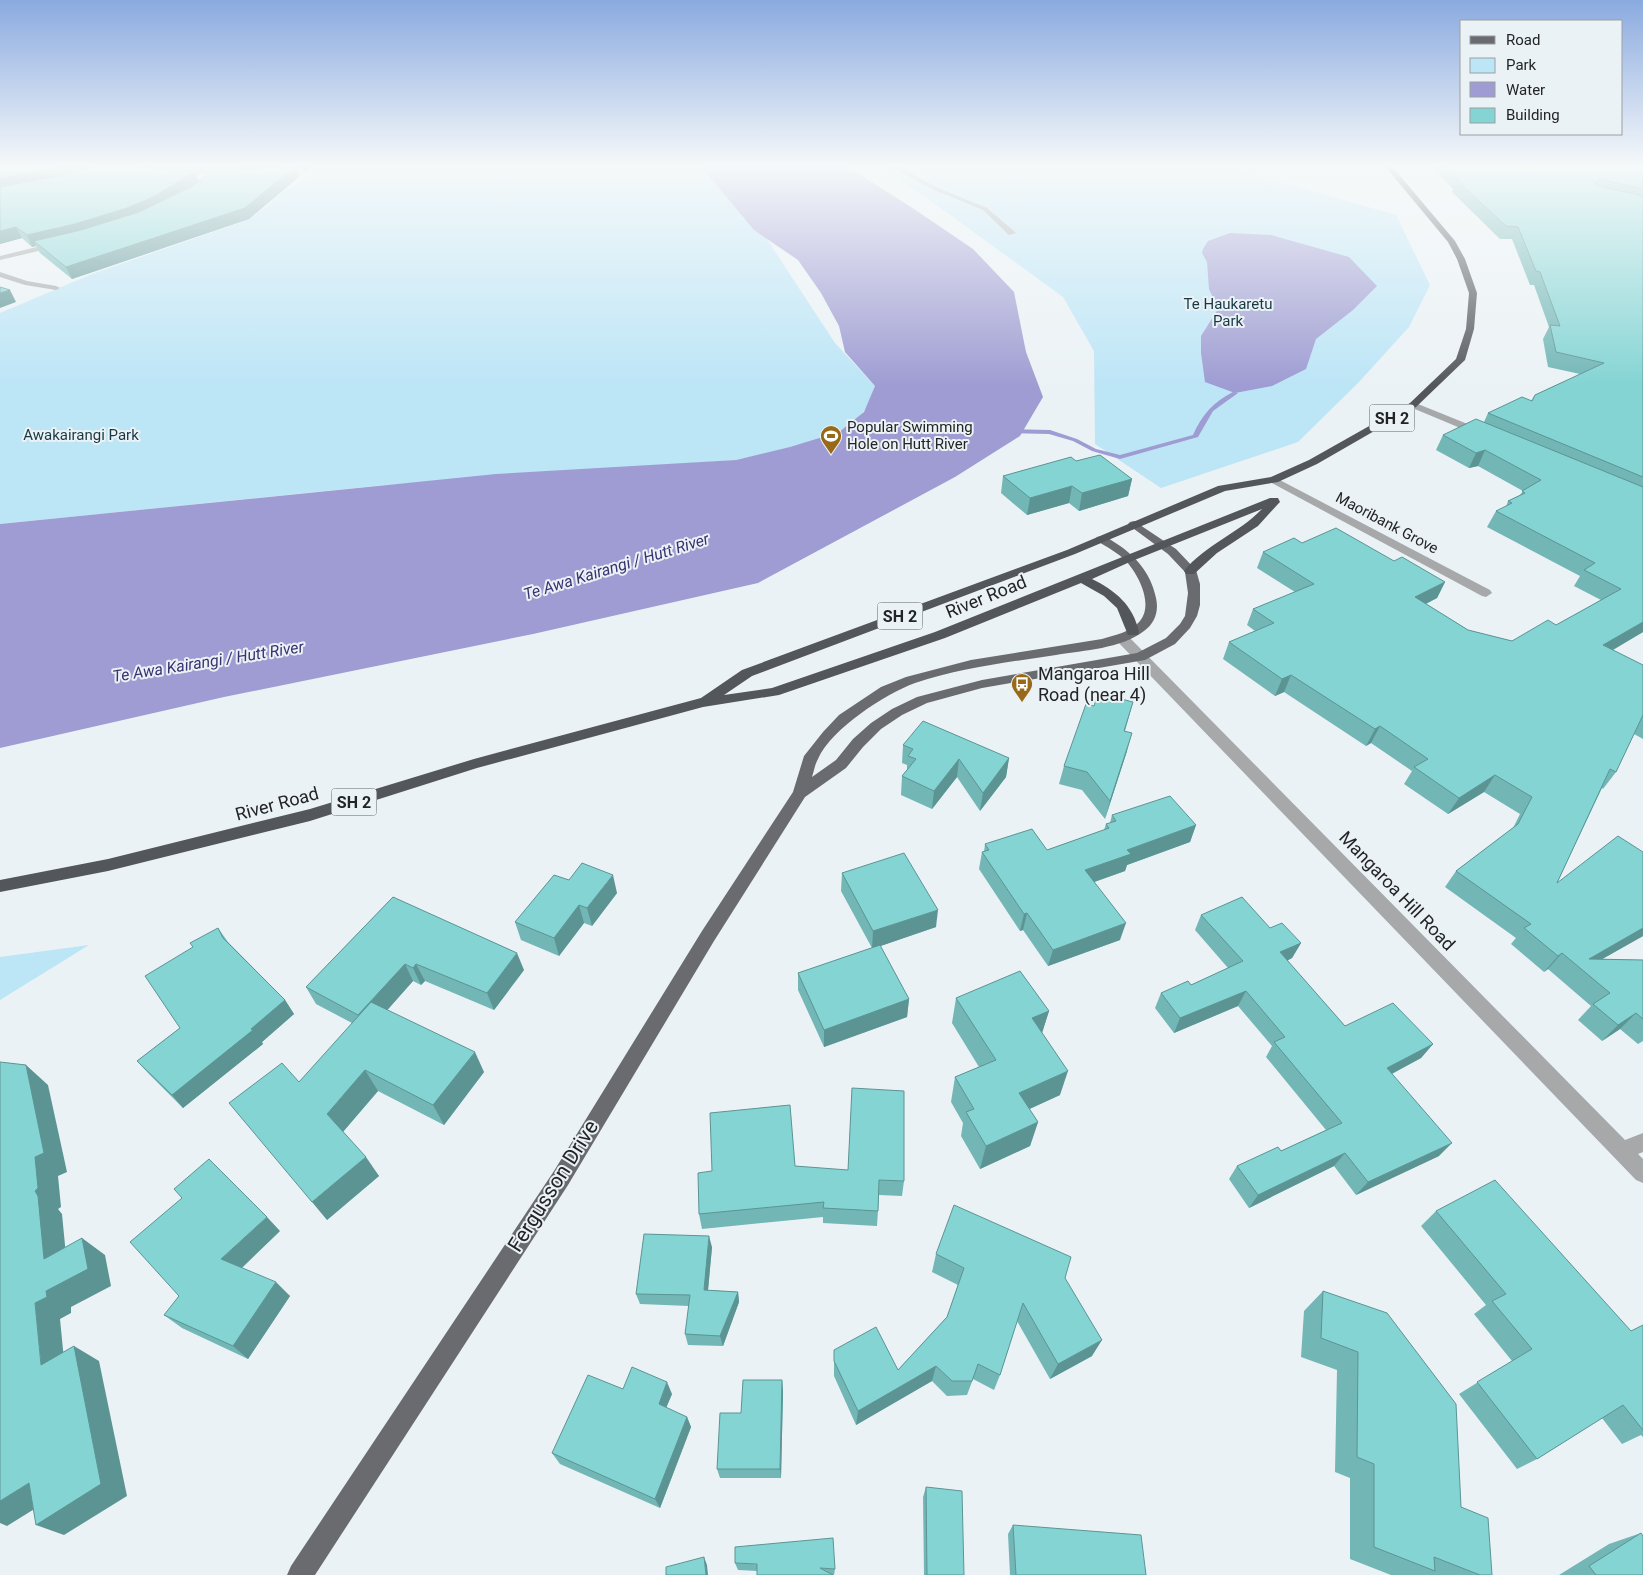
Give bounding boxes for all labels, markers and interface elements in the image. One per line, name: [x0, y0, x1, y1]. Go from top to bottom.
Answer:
legend: [1460, 20, 1623, 135]
text: Road: [1506, 31, 1540, 49]
text: Park: [1506, 56, 1537, 74]
text: Water: [1506, 81, 1545, 99]
text: Building: [1506, 106, 1560, 124]
park label: Te Haukaretu Park: [1184, 295, 1272, 330]
road number: SH 2: [1370, 404, 1414, 432]
place label: Popular Swimming Hole on Hutt River: [847, 418, 973, 453]
sports icon: Popular Swimming Hole on Hutt River: [819, 424, 843, 455]
park label: Awakairangi Park: [23, 426, 139, 444]
street label: Maoribank Grove: [1333, 488, 1441, 558]
water label: Te Awa Kairangi / Hutt River: [521, 529, 712, 604]
street label: River Road: [942, 571, 1029, 622]
road number: SH 2: [878, 602, 922, 630]
water label: Te Awa Kairangi / Hutt River: [111, 637, 306, 686]
place label: Mangaroa Hill Road (near 4): [1038, 663, 1150, 706]
bus stop icon: Mangaroa Hill Road (near 4): [1010, 672, 1034, 703]
street label: River Road: [233, 782, 321, 825]
road number: SH 2: [332, 789, 376, 816]
street label: Mangaroa Hill Road: [1335, 827, 1460, 955]
street label: Fergusson Drive: [503, 1116, 603, 1256]

